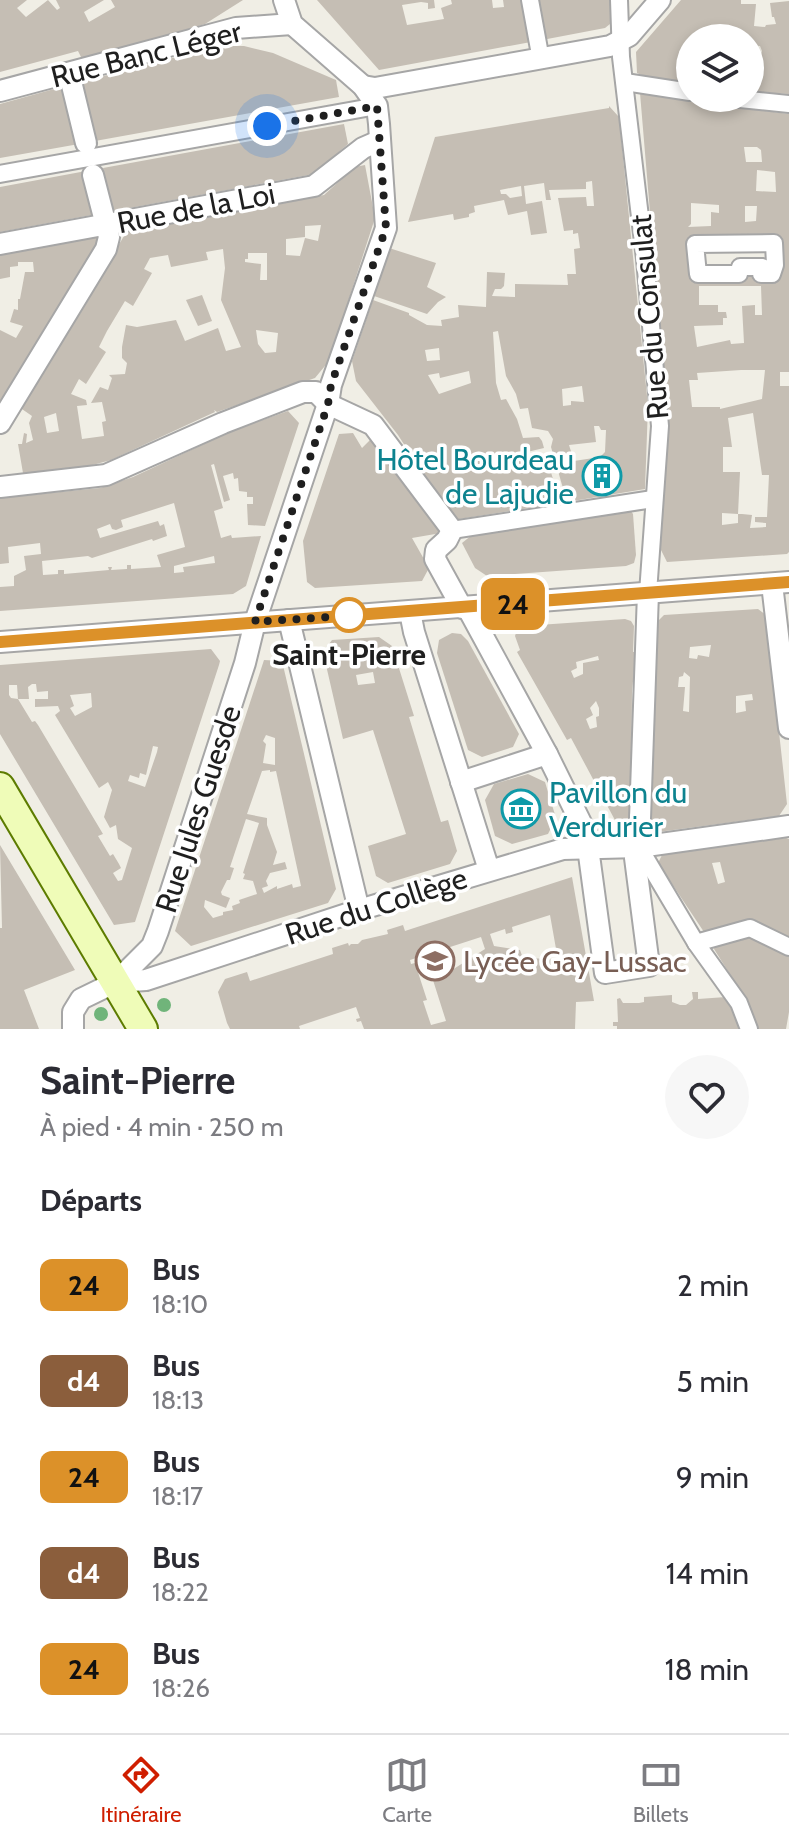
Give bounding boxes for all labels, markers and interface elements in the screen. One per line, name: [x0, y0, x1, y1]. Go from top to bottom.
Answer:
street label: Rue Banc Léger: [47, 12, 246, 96]
map controls: [676, 24, 764, 112]
button: layers: [676, 24, 764, 112]
your location: [247, 106, 287, 146]
street label: Rue de la Loi: [114, 175, 278, 241]
street label: Rue du Consulat: [622, 213, 676, 421]
place label: Hôtel Bourdeau de Lajudie: [376, 441, 574, 512]
building icon: Hôtel Bourdeau de Lajudie: [581, 455, 623, 497]
line badge: 24: [477, 578, 549, 630]
text: 24: [497, 587, 529, 621]
marker: Saint-Pierre: [332, 598, 366, 632]
place label: Saint-Pierre: [272, 636, 426, 673]
street label: Rue Jules Guesde: [147, 701, 249, 917]
place label: Pavillon du Verdurier: [549, 774, 687, 845]
museum icon: Pavillon du Verdurier: [500, 788, 542, 830]
street label: Rue du Collège: [280, 859, 472, 953]
school or university icon: Lycée Gay-Lussac: [414, 940, 456, 982]
place label: Lycée Gay-Lussac: [463, 943, 687, 980]
button: heart: [665, 1055, 749, 1139]
text: Saint-Pierre: [40, 1057, 235, 1104]
text: À pied · 4 min · 250 m: [40, 1111, 284, 1143]
text: Départs: [40, 1182, 142, 1219]
text: Bus: [152, 1251, 200, 1288]
text: 2 min: [677, 1267, 749, 1304]
text: 24: [68, 1268, 100, 1302]
text: 18:10: [152, 1288, 208, 1320]
text: Bus: [152, 1347, 200, 1384]
text: 5 min: [677, 1363, 749, 1400]
text: d4: [67, 1364, 101, 1398]
text: 18:13: [152, 1384, 204, 1416]
text: Bus: [152, 1443, 200, 1480]
text: 9 min: [676, 1459, 749, 1496]
text: 24: [68, 1460, 100, 1494]
text: 18:17: [152, 1480, 203, 1512]
text: Bus: [152, 1539, 200, 1576]
text: 14 min: [666, 1555, 749, 1592]
text: d4: [67, 1556, 101, 1590]
text: 18:22: [152, 1576, 209, 1608]
text: Bus: [152, 1635, 200, 1672]
text: 18 min: [665, 1651, 749, 1688]
text: 24: [68, 1652, 100, 1686]
text: 18:26: [152, 1672, 210, 1704]
tab: Itinéraire: [100, 1753, 181, 1828]
tab: Carte: [382, 1753, 432, 1828]
tab: Billets: [633, 1753, 689, 1828]

